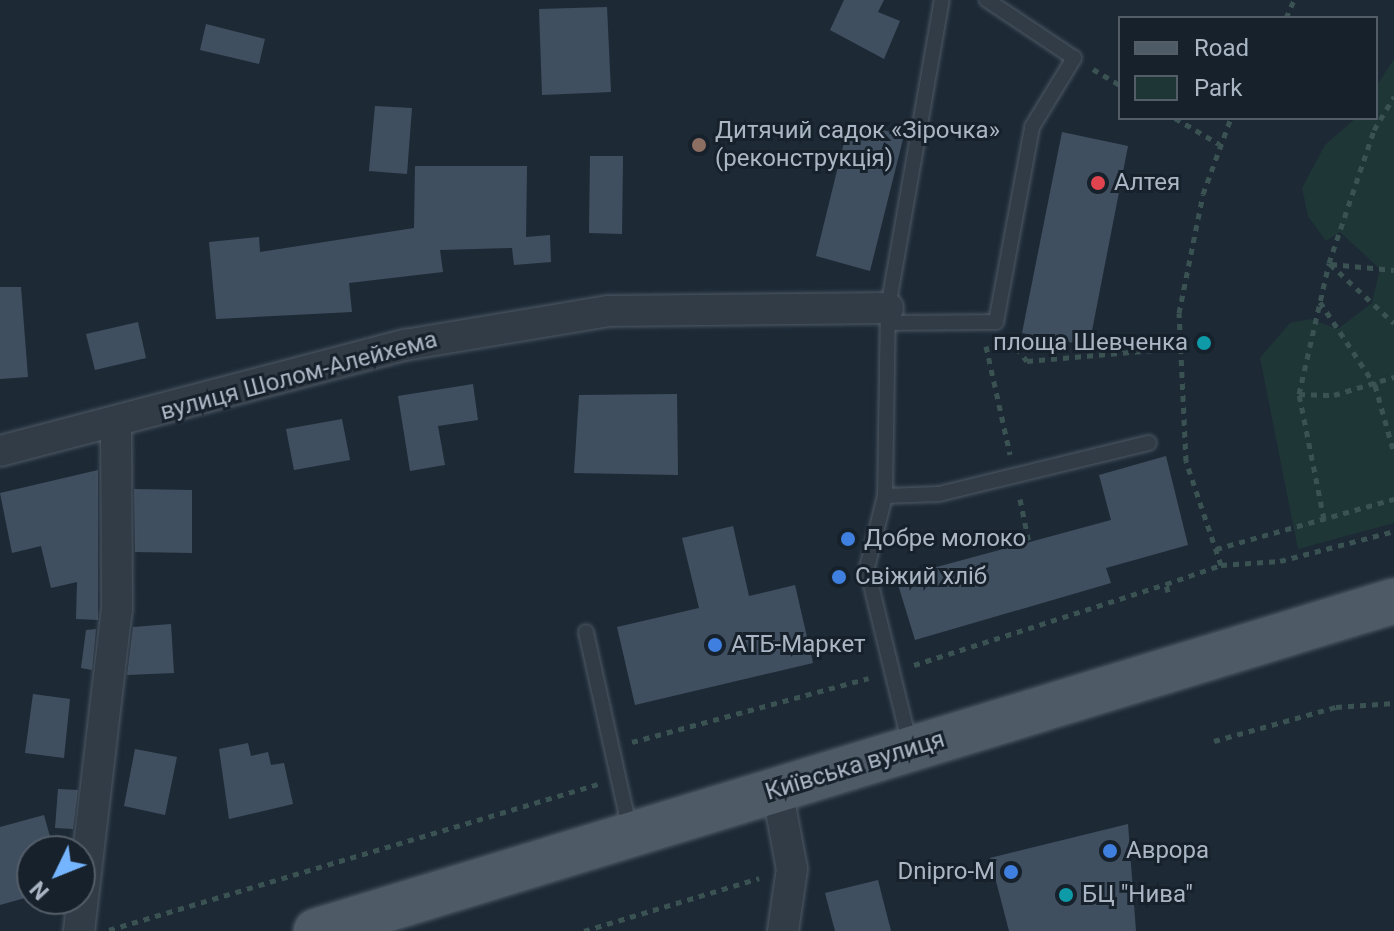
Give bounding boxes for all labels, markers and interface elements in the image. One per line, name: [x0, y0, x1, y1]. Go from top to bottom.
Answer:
legend: [1118, 16, 1378, 120]
text: Road: [1194, 34, 1249, 62]
text: Park: [1194, 74, 1242, 102]
place label: Дитячий садок «Зірочка» (реконструкція): [715, 117, 1000, 173]
marker: Дитячий садок «Зірочка» (реконструкція): [690, 136, 708, 154]
place label: Алтея: [1114, 169, 1180, 197]
marker: Алтея: [1089, 174, 1107, 192]
street label: вулиця Шолом-Алейхема: [157, 325, 441, 427]
place label: площа Шевченка: [993, 329, 1188, 357]
marker: площа Шевченка: [1195, 334, 1213, 352]
place label: Добре молоко: [864, 525, 1026, 553]
marker: Добре молоко: [839, 530, 857, 548]
place label: Свіжий хліб: [855, 563, 987, 591]
marker: Свіжий хліб: [830, 568, 848, 586]
place label: АТБ-Маркет: [731, 631, 866, 659]
marker: АТБ-Маркет: [706, 636, 724, 654]
street label: Київська вулиця: [762, 725, 948, 807]
north arrow: [16, 835, 96, 915]
place label: Аврора: [1126, 837, 1209, 865]
marker: Аврора: [1101, 842, 1119, 860]
place label: Dnipro-M: [898, 858, 995, 886]
marker: Dnipro-M: [1002, 863, 1020, 881]
text: N: [25, 876, 54, 905]
place label: БЦ "Нива": [1082, 881, 1193, 909]
marker: БЦ "Нива": [1057, 886, 1075, 904]

